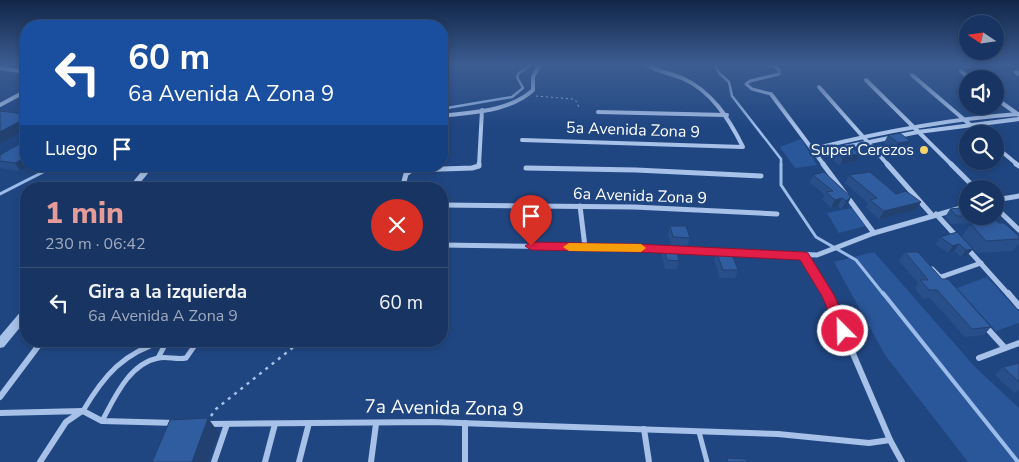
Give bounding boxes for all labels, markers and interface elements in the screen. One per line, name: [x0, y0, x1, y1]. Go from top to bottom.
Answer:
north arrow: [959, 15, 1004, 60]
map controls: [959, 15, 1004, 225]
text: 60 m: [128, 34, 210, 81]
icon: left: [45, 40, 110, 105]
button: sound: [959, 70, 1004, 115]
text: 6a Avenida A Zona 9: [128, 79, 334, 109]
street label: 5a Avenida Zona 9: [566, 117, 700, 143]
button: search: [959, 125, 1004, 170]
icon: arrive: [108, 135, 136, 163]
text: Luego: [45, 136, 98, 162]
place label: Super Cerezos: [811, 139, 914, 161]
marker: Super Cerezos: [918, 144, 930, 156]
button: layers: [959, 180, 1004, 225]
street label: 6a Avenida Zona 9: [573, 183, 707, 209]
text: 1 min: [45, 193, 124, 234]
pin: [510, 195, 552, 246]
button: close: [371, 199, 423, 251]
icon: arrive: [517, 202, 545, 230]
text: 230 m · 06:42: [45, 233, 146, 255]
text: Gira a la izquierda: [88, 279, 247, 305]
icon: left: [45, 289, 73, 317]
text: 60 m: [379, 290, 423, 316]
position arrow: [816, 304, 868, 356]
text: 6a Avenida A Zona 9: [88, 305, 238, 327]
street label: 7a Avenida Zona 9: [364, 394, 524, 422]

